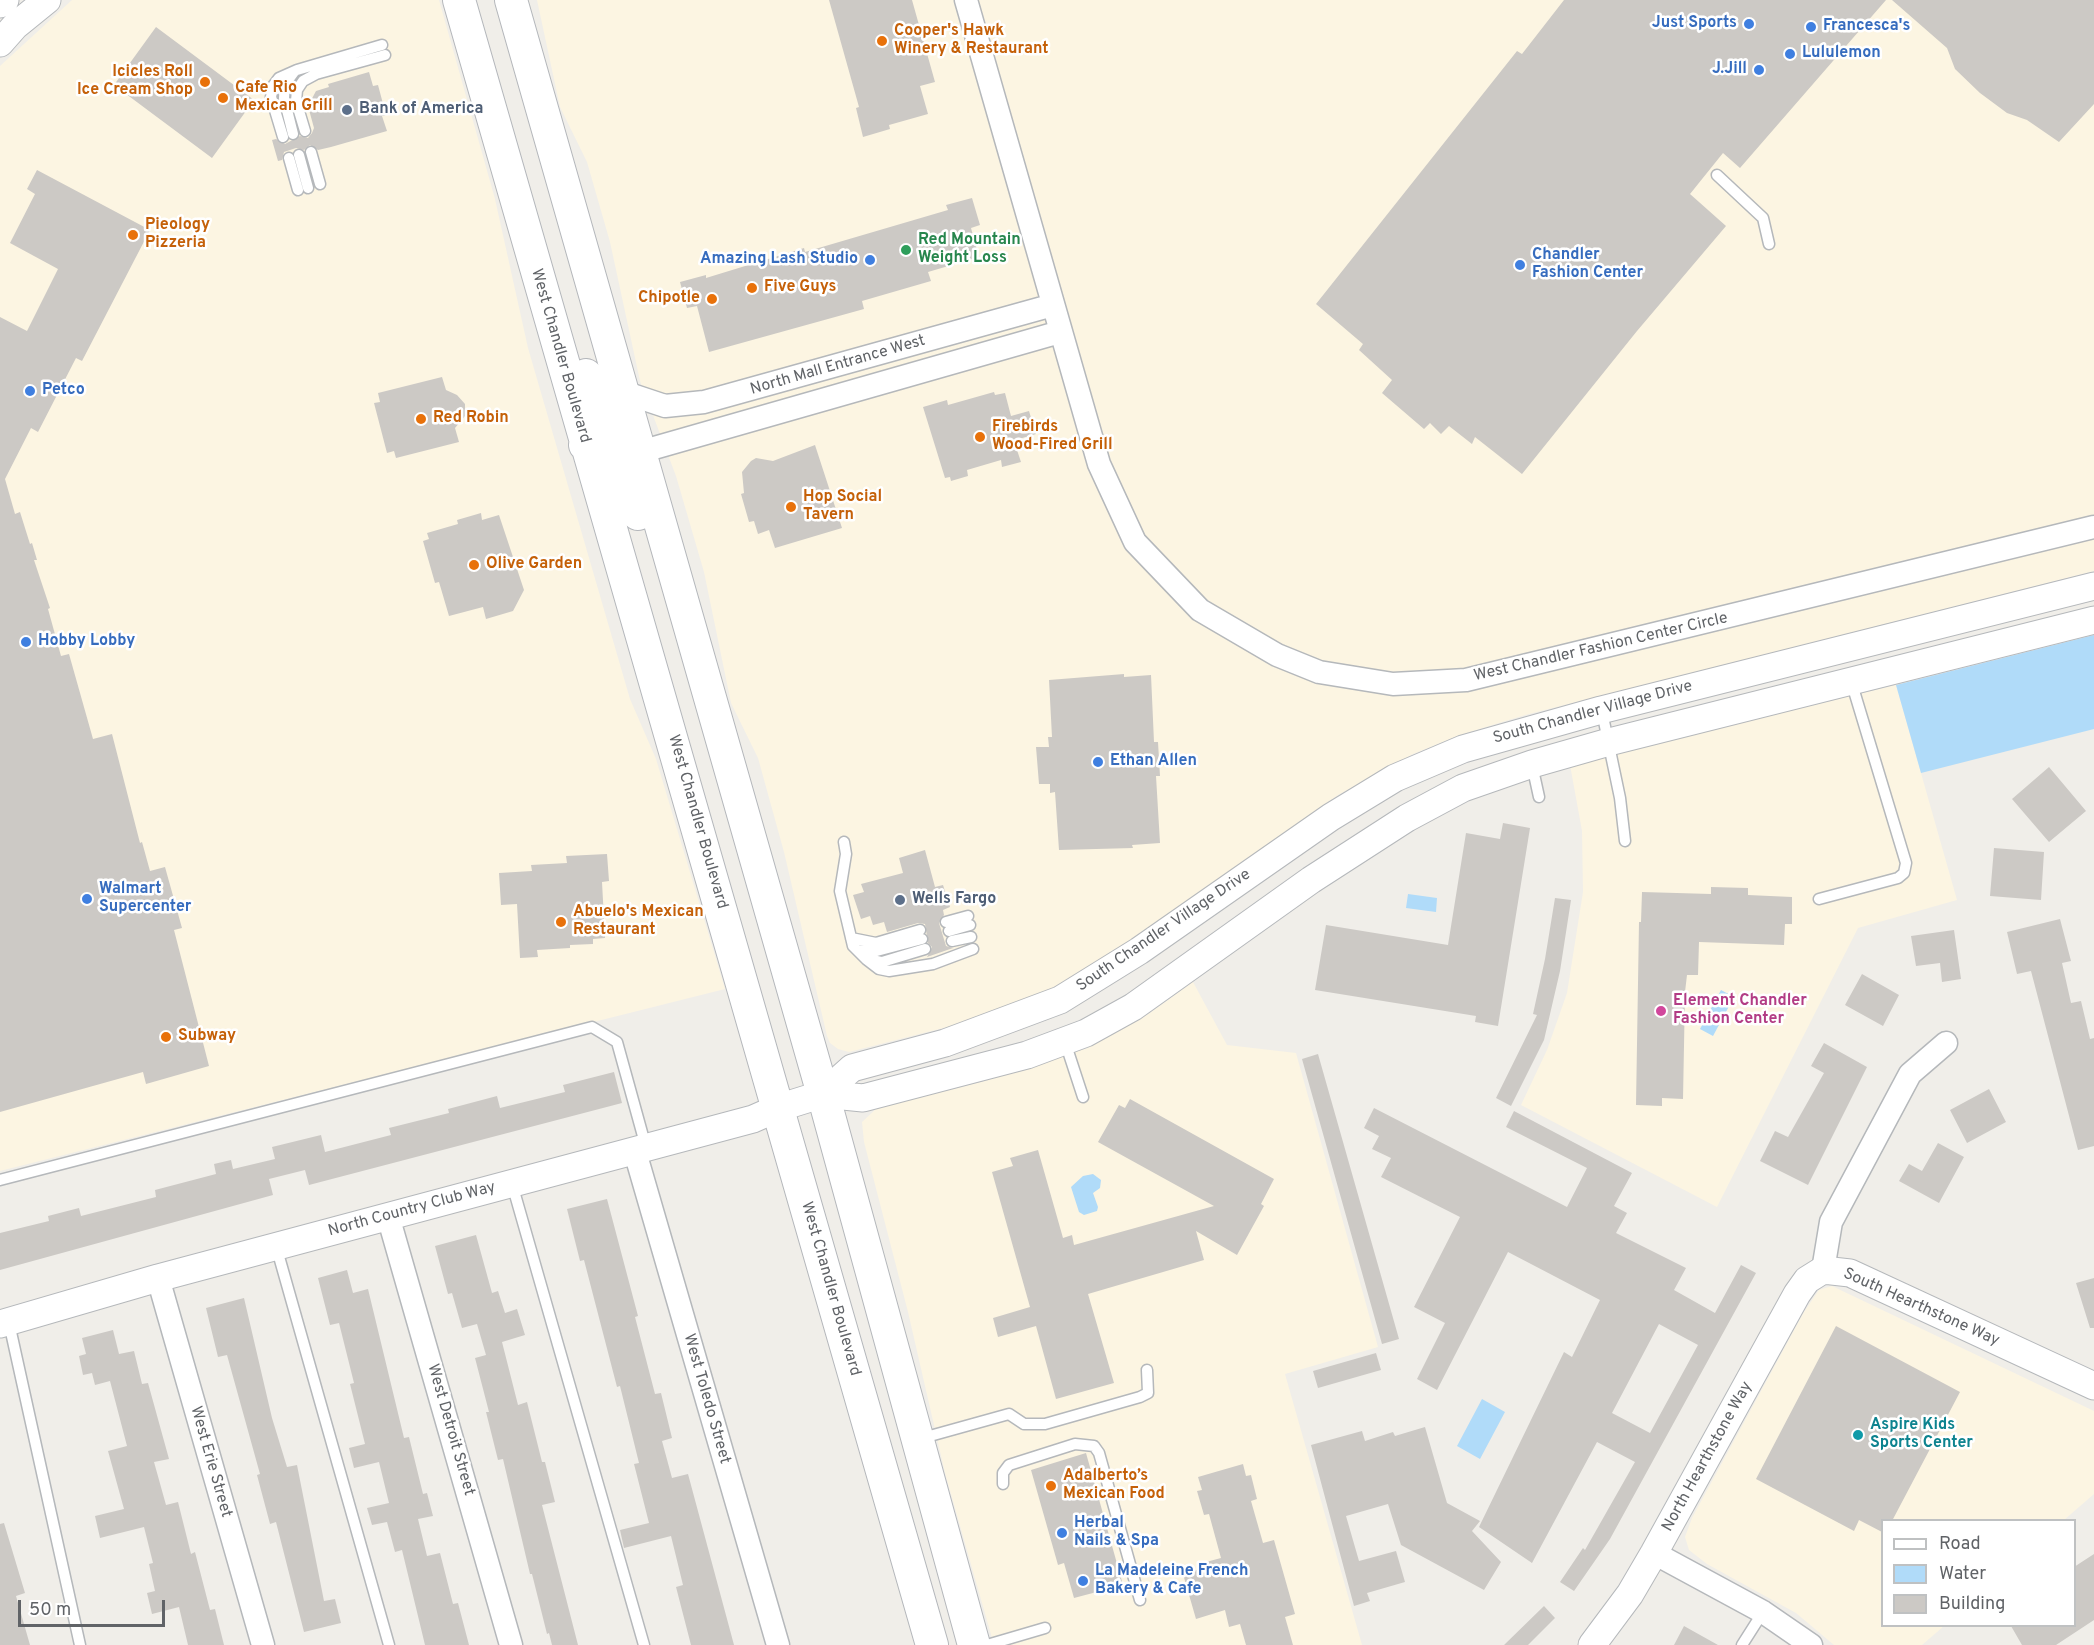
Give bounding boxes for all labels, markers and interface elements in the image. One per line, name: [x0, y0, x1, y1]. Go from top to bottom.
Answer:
place label: Just Sports: [1652, 14, 1737, 34]
marker: Just Sports: [1742, 17, 1756, 31]
place label: Francesca's: [1823, 17, 1910, 37]
marker: Francesca's: [1804, 20, 1818, 34]
place label: Cooper's Hawk Winery & Restaurant: [894, 22, 1048, 60]
marker: Cooper's Hawk Winery & Restaurant: [875, 34, 889, 48]
place label: Lululemon: [1802, 44, 1881, 64]
marker: Lululemon: [1783, 47, 1797, 61]
place label: J.Jill: [1712, 60, 1747, 80]
place label: Icicles Roll Ice Cream Shop: [77, 63, 193, 101]
marker: J.Jill: [1752, 63, 1766, 77]
marker: Icicles Roll Ice Cream Shop: [198, 75, 212, 89]
place label: Cafe Rio Mexican Grill: [235, 79, 333, 117]
marker: Cafe Rio Mexican Grill: [216, 91, 230, 105]
place label: Bank of America: [359, 100, 483, 120]
marker: Bank of America: [340, 103, 354, 117]
place label: Pieology Pizzeria: [145, 216, 210, 254]
marker: Pieology Pizzeria: [126, 228, 140, 242]
place label: Red Mountain Weight Loss: [918, 231, 1021, 269]
marker: Red Mountain Weight Loss: [899, 243, 913, 257]
place label: Chandler Fashion Center: [1532, 246, 1643, 284]
place label: Amazing Lash Studio: [700, 250, 858, 270]
marker: Amazing Lash Studio: [863, 253, 877, 267]
marker: Chandler Fashion Center: [1513, 258, 1527, 272]
street label: West Chandler Boulevard: [526, 267, 594, 445]
place label: Five Guys: [764, 278, 836, 298]
marker: Five Guys: [745, 281, 759, 295]
place label: Chipotle: [638, 289, 700, 309]
marker: Chipotle: [705, 292, 719, 306]
street label: North Mall Entrance West: [748, 332, 928, 400]
place label: Petco: [42, 381, 85, 401]
marker: Petco: [23, 384, 37, 398]
place label: Red Robin: [433, 409, 509, 429]
marker: Red Robin: [414, 412, 428, 426]
place label: Firebirds Wood-Fired Grill: [992, 418, 1113, 456]
marker: Firebirds Wood-Fired Grill: [973, 430, 987, 444]
place label: Hop Social Tavern: [803, 488, 882, 526]
marker: Hop Social Tavern: [784, 500, 798, 514]
place label: Olive Garden: [486, 555, 582, 575]
marker: Olive Garden: [467, 558, 481, 572]
street label: West Chandler Fashion Center Circle: [1472, 609, 1730, 687]
place label: Hobby Lobby: [38, 632, 135, 652]
marker: Hobby Lobby: [19, 635, 33, 649]
street label: South Chandler Village Drive: [1491, 677, 1695, 749]
street label: West Chandler Boulevard: [663, 733, 731, 911]
place label: Ethan Allen: [1110, 752, 1197, 772]
marker: Ethan Allen: [1091, 755, 1105, 769]
street label: South Chandler Village Drive: [1073, 866, 1255, 996]
place label: Walmart Supercenter: [99, 880, 192, 918]
place label: Wells Fargo: [912, 890, 996, 910]
marker: Walmart Supercenter: [80, 892, 94, 906]
marker: Wells Fargo: [893, 893, 907, 907]
place label: Abuelo's Mexican Restaurant: [573, 903, 704, 941]
marker: Abuelo's Mexican Restaurant: [554, 915, 568, 929]
place label: Element Chandler Fashion Center: [1673, 992, 1807, 1030]
marker: Element Chandler Fashion Center: [1654, 1004, 1668, 1018]
place label: Subway: [178, 1027, 236, 1047]
marker: Subway: [159, 1030, 173, 1044]
street label: North Country Club Way: [326, 1178, 498, 1242]
street label: West Chandler Boulevard: [796, 1200, 864, 1378]
street label: South Hearthstone Way: [1840, 1265, 2002, 1351]
street label: West Toledo Street: [678, 1332, 734, 1466]
street label: West Detroit Street: [422, 1362, 478, 1498]
street label: North Hearthstone Way: [1659, 1379, 1757, 1535]
street label: West Erie Street: [185, 1404, 235, 1520]
place label: Aspire Kids Sports Center: [1870, 1416, 1973, 1454]
marker: Aspire Kids Sports Center: [1851, 1428, 1865, 1442]
place label: Adalberto’s Mexican Food: [1063, 1467, 1165, 1505]
marker: Adalberto’s Mexican Food: [1044, 1479, 1058, 1493]
place label: Herbal Nails & Spa: [1074, 1514, 1159, 1552]
legend: [1881, 1519, 2076, 1627]
marker: Herbal Nails & Spa: [1055, 1526, 1069, 1540]
text: Road: [1939, 1533, 1981, 1556]
place label: La Madeleine French Bakery & Cafe: [1095, 1562, 1248, 1600]
text: Water: [1939, 1563, 1986, 1586]
marker: La Madeleine French Bakery & Cafe: [1076, 1574, 1090, 1588]
scale bar: [21, 1588, 168, 1626]
text: Building: [1939, 1593, 2005, 1616]
text: 50 m: [29, 1599, 71, 1622]

